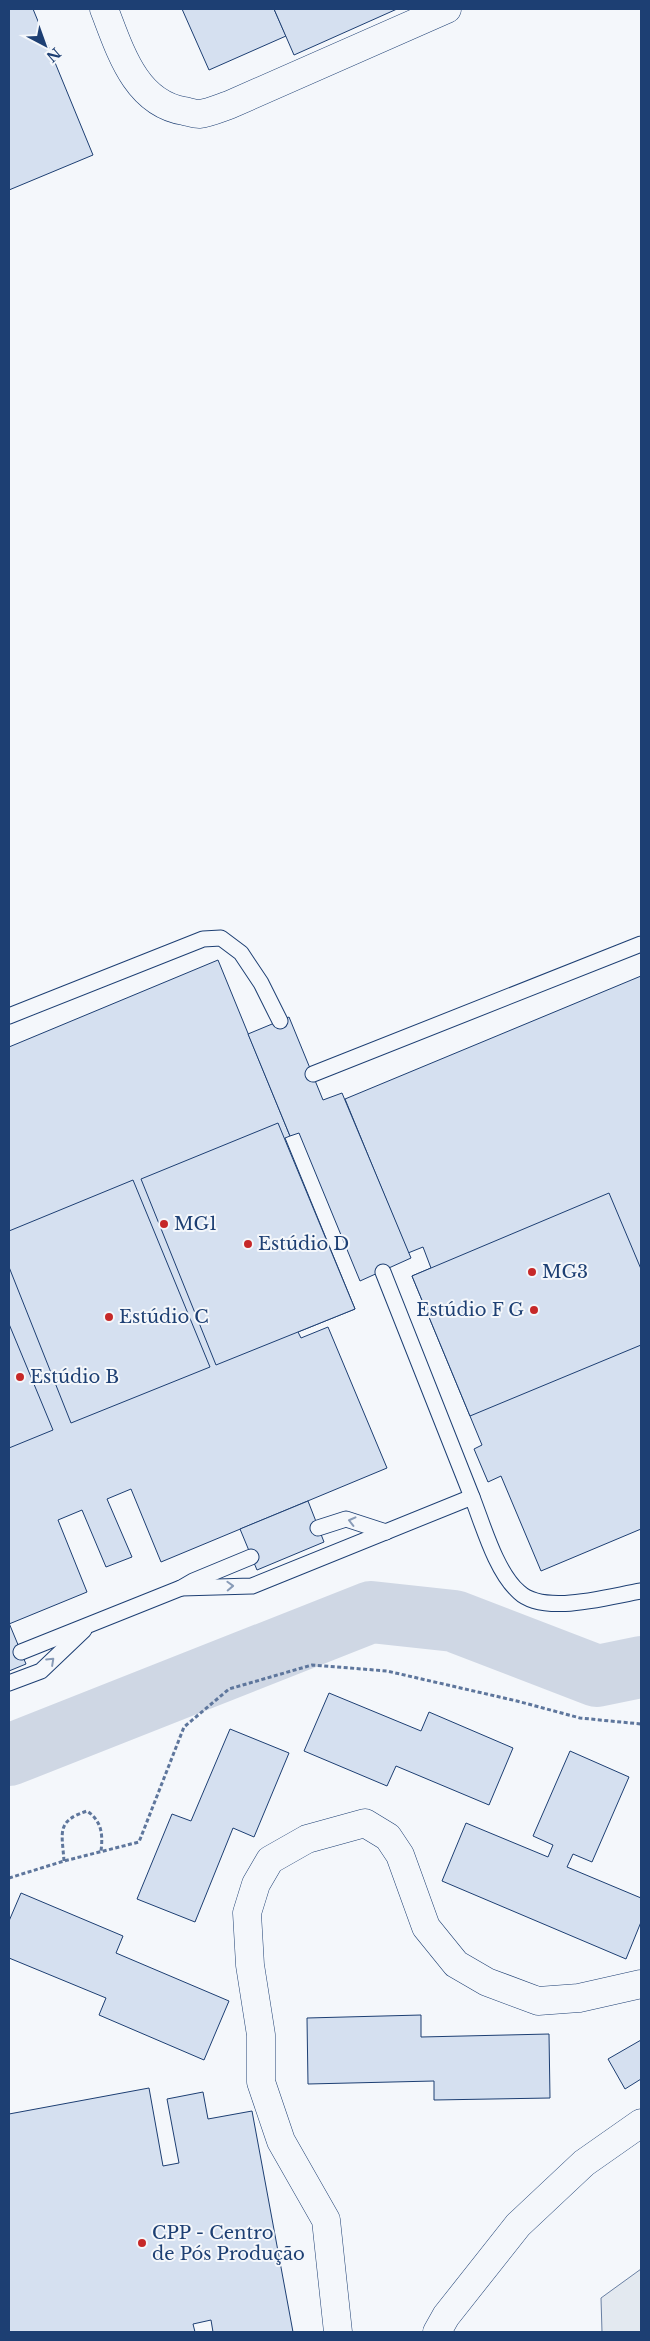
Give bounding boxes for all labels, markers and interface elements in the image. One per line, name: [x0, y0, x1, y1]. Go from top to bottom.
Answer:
north arrow: [20, 20, 70, 70]
text: N: [43, 44, 64, 66]
place label: MG1: [174, 1213, 217, 1235]
marker: MG1: [158, 1218, 170, 1230]
place label: Estúdio D: [258, 1233, 349, 1255]
marker: Estúdio D: [242, 1238, 254, 1250]
place label: MG3: [542, 1261, 588, 1283]
marker: MG3: [526, 1266, 538, 1278]
place label: Estúdio F G: [416, 1299, 524, 1321]
marker: Estúdio F G: [528, 1304, 540, 1316]
place label: Estúdio C: [119, 1306, 209, 1328]
marker: Estúdio C: [103, 1311, 115, 1323]
place label: Estúdio B: [30, 1366, 119, 1388]
marker: Estúdio B: [14, 1371, 26, 1383]
one-way arrow: [348, 1516, 357, 1527]
one-way arrow: [226, 1581, 234, 1592]
one-way arrow: [46, 1658, 55, 1667]
place label: CPP - Centro de Pós Produção: [152, 2222, 305, 2265]
marker: CPP - Centro de Pós Produção: [136, 2237, 148, 2249]

